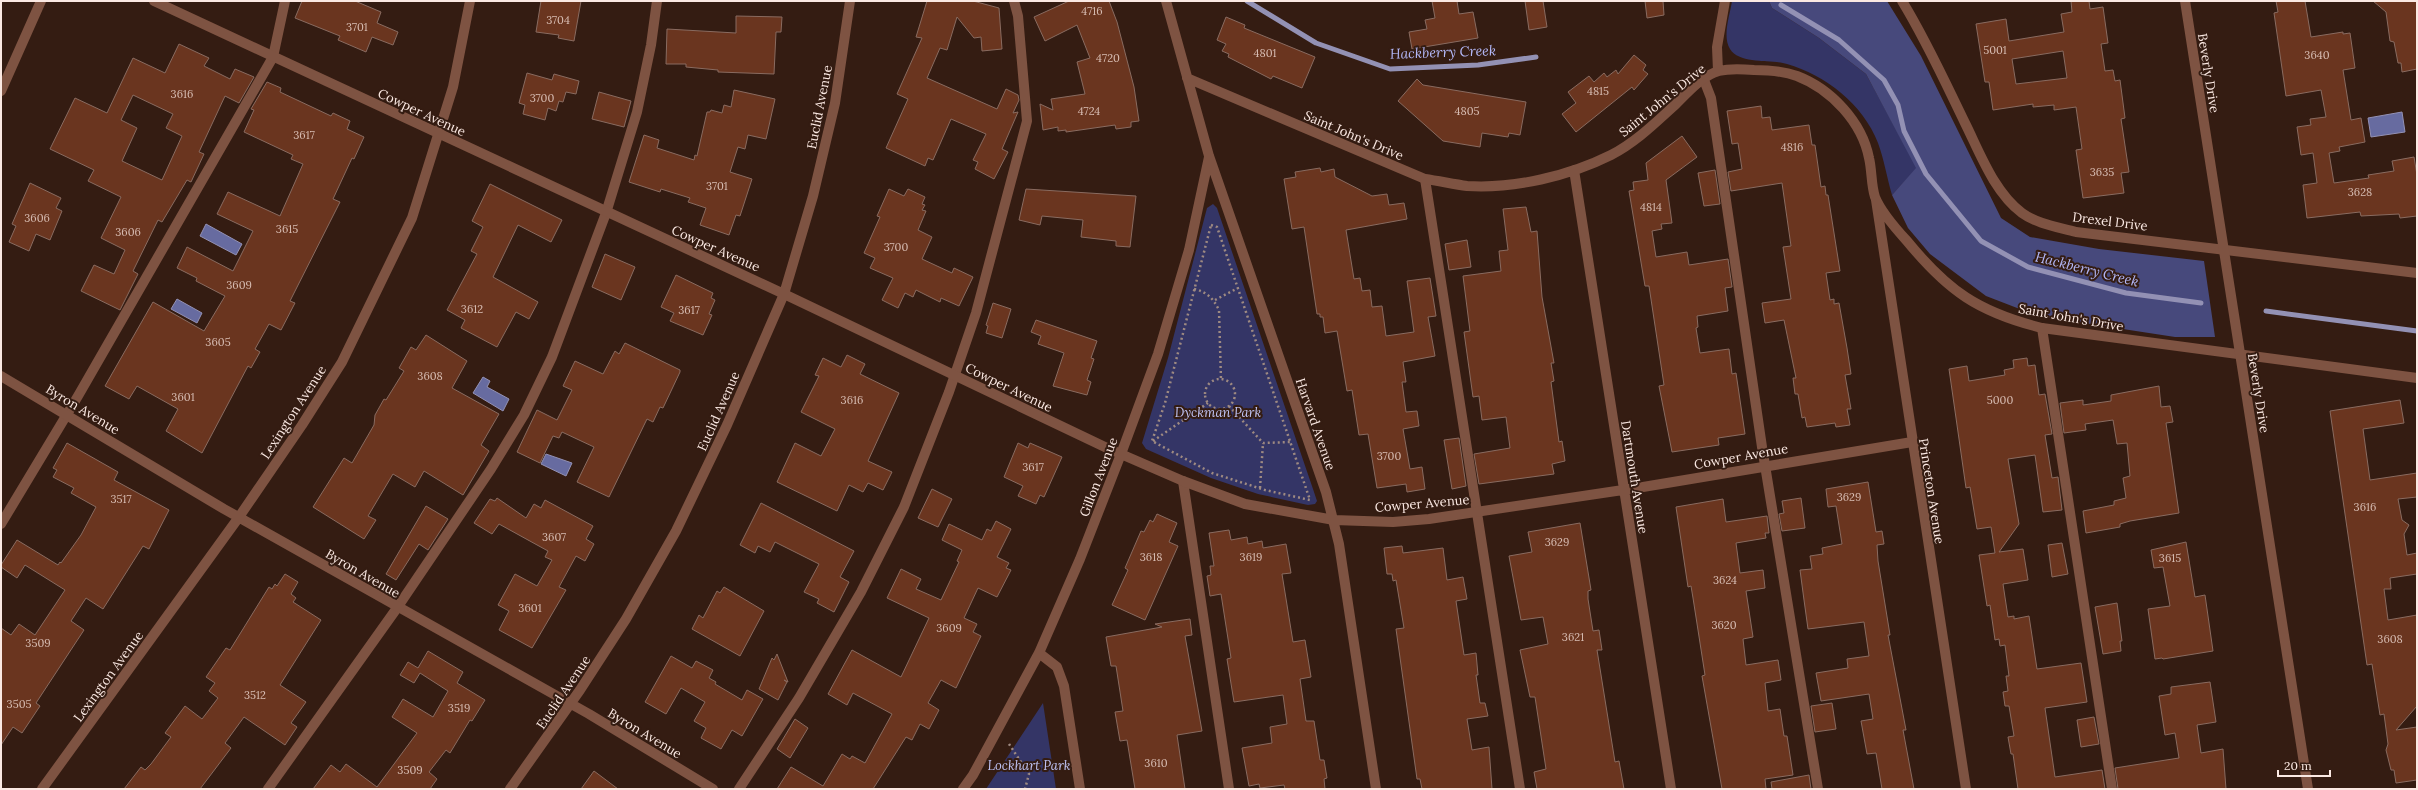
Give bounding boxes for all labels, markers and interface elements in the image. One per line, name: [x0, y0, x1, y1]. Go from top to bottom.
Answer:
house number: 4716: [1081, 4, 1103, 18]
house number: 3704: [546, 13, 570, 27]
house number: 3701: [346, 20, 368, 34]
street label: Beverly Drive: [2194, 32, 2223, 114]
water label: Hackberry Creek: [1390, 41, 1496, 63]
house number: 5001: [1983, 43, 2007, 57]
house number: 4801: [1254, 46, 1276, 60]
house number: 3640: [2304, 48, 2330, 62]
house number: 4720: [1096, 51, 1120, 65]
street label: Saint John's Drive: [1616, 60, 1709, 141]
street label: Euclid Avenue: [803, 64, 836, 151]
house number: 4815: [1587, 84, 1609, 98]
street label: Cowper Avenue: [375, 85, 468, 140]
house number: 3616: [171, 87, 193, 101]
house number: 3700: [530, 91, 554, 105]
house number: 4724: [1078, 104, 1100, 118]
house number: 4805: [1455, 104, 1479, 118]
street label: Saint John's Drive: [1301, 107, 1406, 164]
house number: 3617: [293, 128, 315, 142]
house number: 4816: [1781, 140, 1803, 154]
house number: 3635: [2090, 165, 2114, 179]
house number: 3701: [706, 179, 728, 193]
house number: 3628: [2348, 185, 2372, 199]
house number: 4814: [1640, 200, 1662, 214]
street label: Drexel Drive: [2071, 208, 2148, 235]
house number: 3606: [24, 211, 50, 225]
street label: Cowper Avenue: [669, 221, 763, 276]
house number: 3615: [276, 222, 298, 236]
house number: 3606: [115, 225, 141, 239]
house number: 3700: [884, 240, 908, 254]
water label: Hackberry Creek: [2033, 247, 2141, 291]
house number: 3609: [226, 278, 252, 292]
street label: Saint John's Drive: [2017, 300, 2125, 335]
house number: 3612: [461, 302, 483, 316]
house number: 3617: [678, 303, 700, 317]
house number: 3605: [205, 335, 231, 349]
street label: Beverly Drive: [2244, 352, 2273, 434]
street label: Cowper Avenue: [962, 359, 1055, 416]
street label: Lexington Avenue: [257, 362, 330, 462]
house number: 3608: [417, 369, 443, 383]
street label: Euclid Avenue: [693, 369, 744, 454]
street label: Harvard Avenue: [1292, 376, 1339, 473]
street label: Byron Avenue: [43, 381, 123, 438]
house number: 3601: [171, 390, 195, 404]
house number: 3616: [841, 393, 863, 407]
house number: 5000: [1987, 393, 2013, 407]
park label: Dyckman Park: [1175, 404, 1261, 421]
street label: Dartmouth Avenue: [1617, 419, 1652, 535]
street label: Gillon Avenue: [1076, 435, 1121, 519]
street label: Princeton Avenue: [1915, 437, 1948, 545]
street label: Cowper Avenue: [1693, 440, 1789, 473]
house number: 3700: [1377, 449, 1401, 463]
house number: 3617: [1022, 460, 1044, 474]
house number: 3629: [1837, 490, 1861, 504]
street label: Cowper Avenue: [1374, 491, 1470, 516]
house number: 3517: [110, 492, 132, 506]
house number: 3616: [2354, 500, 2376, 514]
house number: 3607: [542, 530, 566, 544]
house number: 3629: [1545, 535, 1569, 549]
street label: Byron Avenue: [322, 545, 403, 602]
house number: 3618: [1140, 550, 1162, 564]
house number: 3619: [1240, 550, 1262, 564]
house number: 3615: [2159, 551, 2181, 565]
house number: 3624: [1713, 573, 1737, 587]
house number: 3601: [518, 601, 542, 615]
house number: 3620: [1711, 618, 1737, 632]
house number: 3609: [936, 621, 962, 635]
street label: Lexington Avenue: [70, 628, 147, 725]
house number: 3621: [1562, 630, 1584, 644]
house number: 3608: [2377, 632, 2403, 646]
house number: 3509: [25, 636, 51, 650]
street label: Euclid Avenue: [533, 652, 594, 732]
house number: 3512: [244, 688, 266, 702]
house number: 3505: [7, 697, 31, 711]
house number: 3519: [448, 701, 470, 715]
street label: Byron Avenue: [605, 705, 685, 762]
scale bar: [2278, 752, 2330, 778]
house number: 3610: [1144, 756, 1168, 770]
park label: Lockhart Park: [987, 757, 1071, 774]
text: 20 m: [2284, 758, 2312, 773]
house number: 3509: [397, 763, 423, 777]

